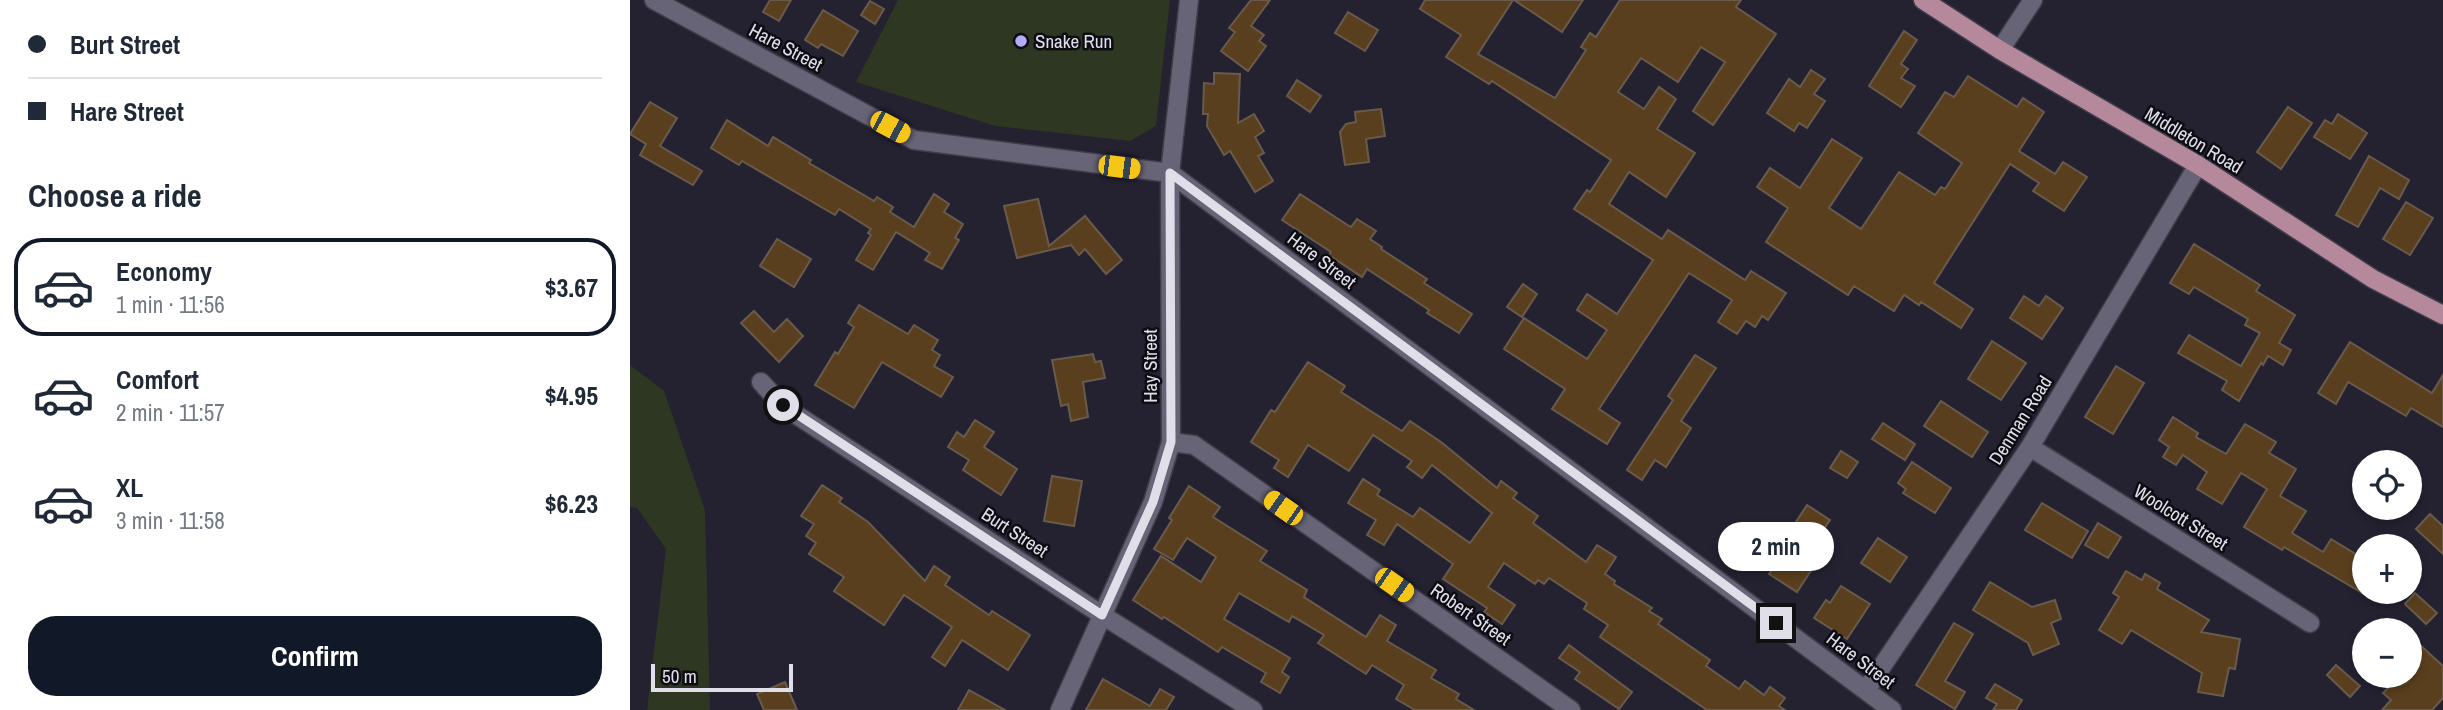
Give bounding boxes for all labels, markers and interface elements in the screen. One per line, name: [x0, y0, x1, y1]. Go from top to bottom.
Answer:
street label: Hare Street: [745, 17, 828, 77]
text: Burt Street: [70, 27, 180, 62]
place label: Snake Run: [1035, 28, 1112, 54]
marker: Snake Run: [1013, 33, 1029, 49]
text: Hare Street: [70, 94, 184, 129]
street label: Middleton Road: [2140, 101, 2248, 179]
car: [867, 108, 914, 146]
car: [1097, 154, 1142, 180]
text: Choose a ride: [28, 174, 202, 217]
street label: Hare Street: [1282, 226, 1362, 295]
text: Economy: [116, 254, 212, 289]
icon: car: [32, 256, 95, 319]
text: $3.67: [545, 270, 598, 305]
text: 1 min · 11:56: [116, 289, 225, 320]
street label: Hay Street: [1137, 329, 1163, 403]
text: Comfort: [116, 362, 199, 397]
icon: car: [32, 364, 95, 427]
street label: Denman Road: [1982, 371, 2058, 469]
text: $4.95: [545, 378, 598, 413]
route start: [767, 389, 799, 421]
text: 2 min · 11:57: [116, 397, 225, 428]
map controls: [2352, 450, 2422, 688]
button: locate: [2352, 450, 2422, 520]
text: XL: [116, 470, 143, 505]
icon: car: [32, 472, 95, 535]
street label: Woolcott Street: [2129, 478, 2234, 557]
text: $6.23: [545, 486, 598, 521]
car: [1260, 487, 1307, 529]
street label: Burt Street: [977, 501, 1054, 564]
text: 3 min · 11:58: [116, 505, 225, 536]
callout: 2 min: [1718, 522, 1834, 570]
text: 2 min: [1751, 531, 1801, 562]
button: +: [2352, 534, 2422, 604]
car: [1371, 564, 1418, 606]
street label: Robert Street: [1426, 577, 1517, 652]
route end: [1760, 607, 1792, 639]
button: Confirm: [28, 616, 602, 696]
button: −: [2352, 618, 2422, 688]
street label: Hare Street: [1821, 626, 1901, 695]
scale bar: [651, 661, 793, 693]
text: 50 m: [662, 663, 697, 689]

